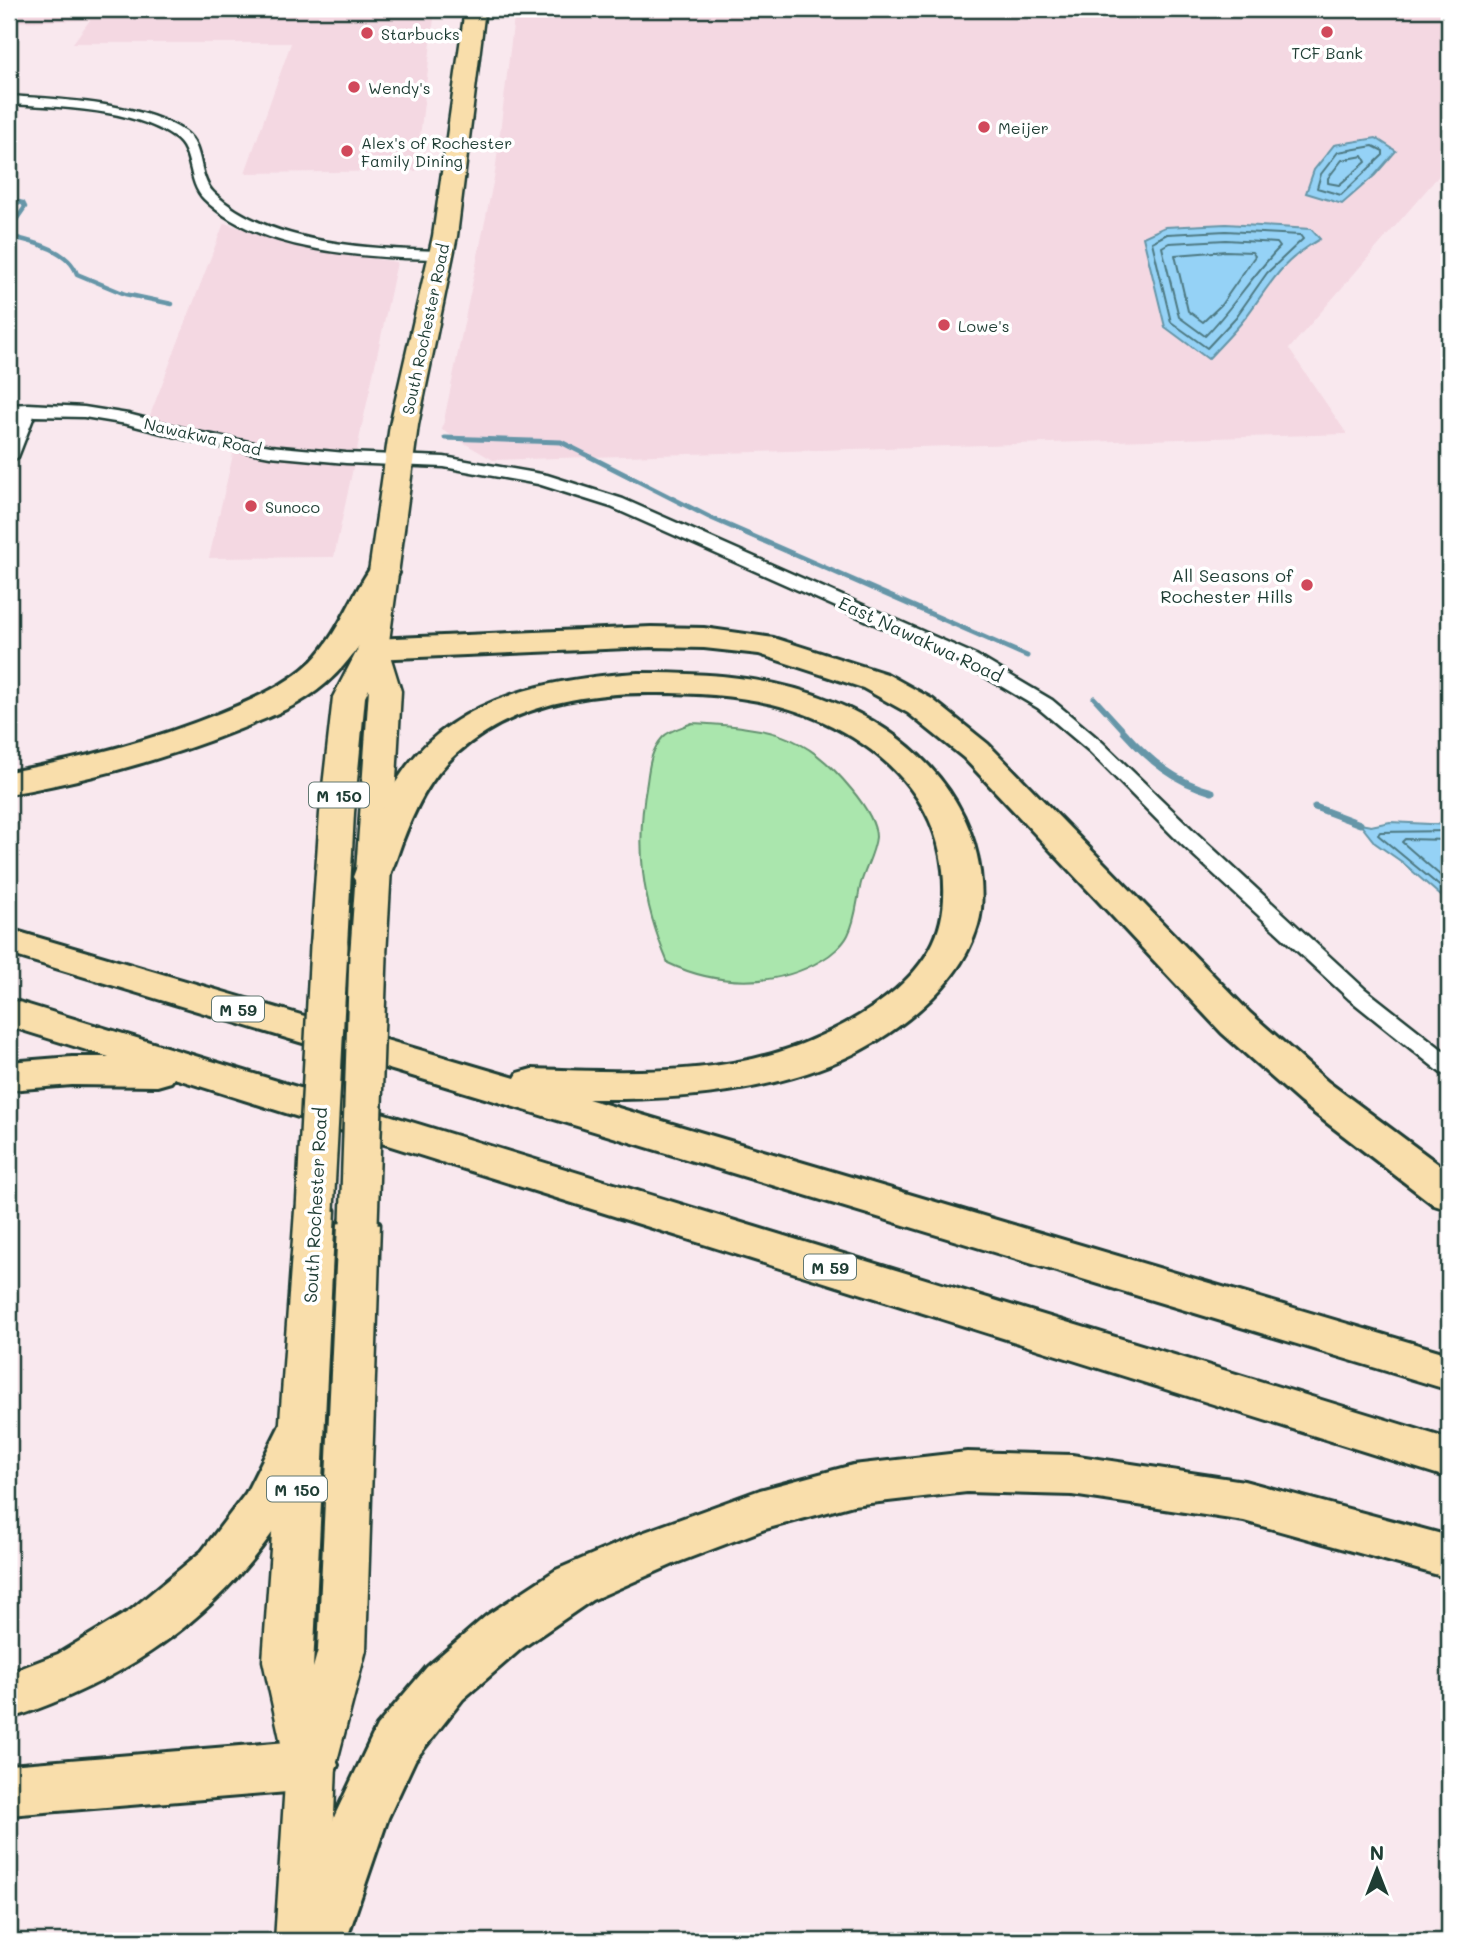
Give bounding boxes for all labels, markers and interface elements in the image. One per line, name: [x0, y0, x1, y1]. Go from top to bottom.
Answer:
place label: Starbucks: [381, 23, 460, 44]
marker: TCF Bank: [1319, 24, 1335, 40]
marker: Starbucks: [359, 25, 375, 41]
place label: TCF Bank: [1291, 42, 1363, 63]
place label: Wendy's: [368, 77, 431, 98]
marker: Wendy's: [346, 79, 362, 95]
place label: Meijer: [998, 117, 1049, 138]
marker: Meijer: [976, 119, 992, 135]
place label: Alex's of Rochester Family Dining: [361, 132, 512, 171]
marker: Alex's of Rochester Family Dining: [339, 143, 355, 159]
street label: South Rochester Road: [397, 242, 453, 416]
place label: Lowe's: [958, 315, 1010, 336]
marker: Lowe's: [936, 317, 952, 333]
street label: Nawakwa Road: [142, 412, 264, 460]
place label: Sunoco: [265, 496, 320, 517]
marker: Sunoco: [243, 498, 259, 514]
place label: All Seasons of Rochester Hills: [1160, 563, 1294, 608]
marker: All Seasons of Rochester Hills: [1299, 577, 1315, 593]
street label: East Nawakwa Road: [835, 590, 1007, 688]
road number: M 150: [309, 782, 369, 808]
road number: M 59: [212, 996, 264, 1021]
street label: South Rochester Road: [298, 1106, 332, 1304]
road number: M 59: [804, 1254, 856, 1280]
road number: M 150: [267, 1476, 327, 1502]
north arrow: [1342, 1834, 1412, 1904]
text: N: [1370, 1840, 1384, 1865]

